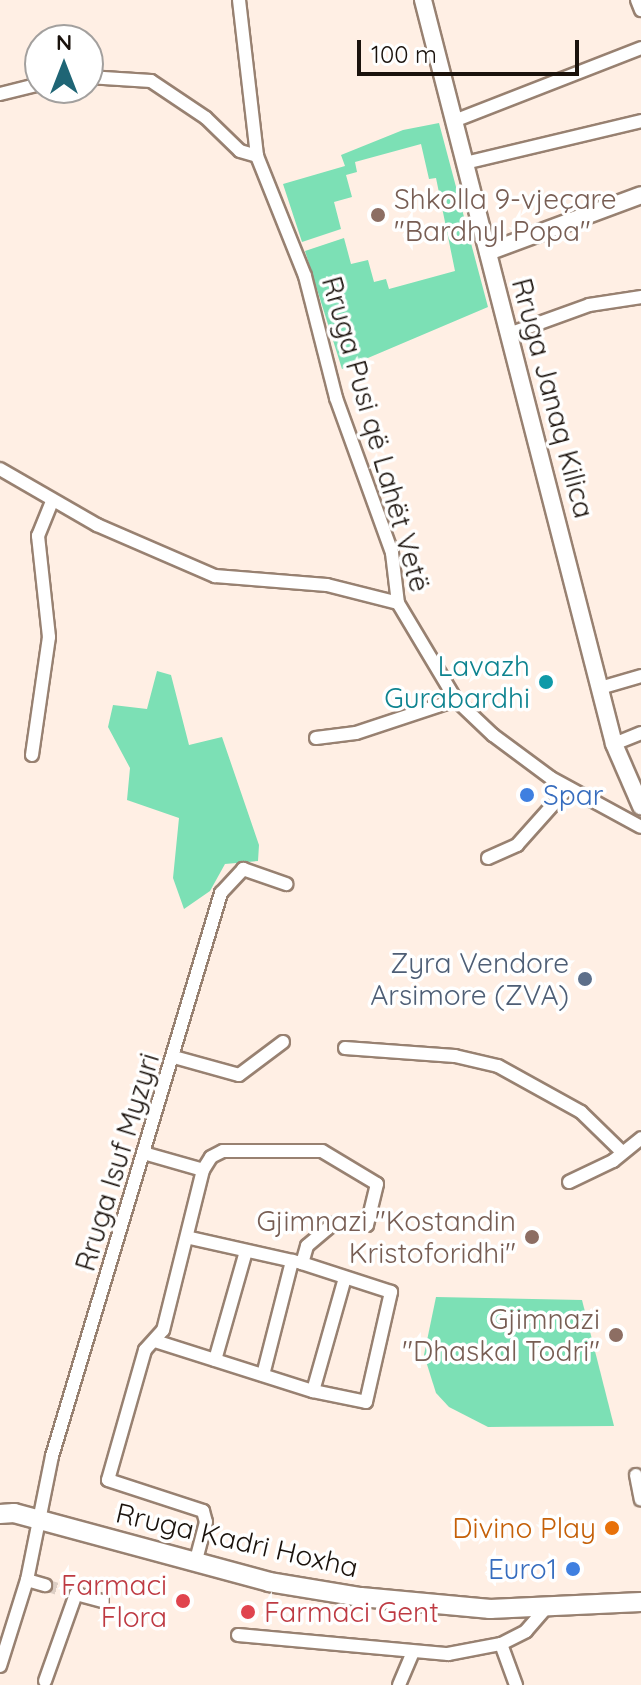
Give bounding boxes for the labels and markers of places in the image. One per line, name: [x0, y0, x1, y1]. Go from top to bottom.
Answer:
place label: Shkolla 9-vjeçare "Bardhyl Popa": [394, 182, 617, 248]
marker: Shkolla 9-vjeçare "Bardhyl Popa": [369, 206, 387, 224]
place label: Lavazh Gurabardhi: [384, 649, 530, 715]
marker: Lavazh Gurabardhi: [537, 673, 555, 691]
place label: Spar: [543, 778, 603, 812]
marker: Spar: [518, 786, 536, 804]
place label: Zyra Vendore Arsimore (ZVA): [370, 946, 569, 1012]
marker: Zyra Vendore Arsimore (ZVA): [576, 970, 594, 988]
place label: Gjimnazi "Kostandin Kristoforidhi": [256, 1204, 516, 1270]
marker: Gjimnazi "Kostandin Kristoforidhi": [523, 1228, 541, 1246]
place label: Gjimnazi "Dhaskal Todri": [402, 1302, 600, 1368]
marker: Gjimnazi "Dhaskal Todri": [607, 1326, 625, 1344]
place label: Divino Play: [452, 1511, 596, 1545]
marker: Divino Play: [603, 1519, 621, 1537]
place label: Euro1: [488, 1552, 557, 1586]
marker: Euro1: [564, 1560, 582, 1578]
place label: Farmaci Flora: [61, 1568, 167, 1634]
marker: Farmaci Flora: [174, 1592, 192, 1610]
place label: Farmaci Gent: [264, 1595, 439, 1629]
marker: Farmaci Gent: [239, 1603, 257, 1621]

